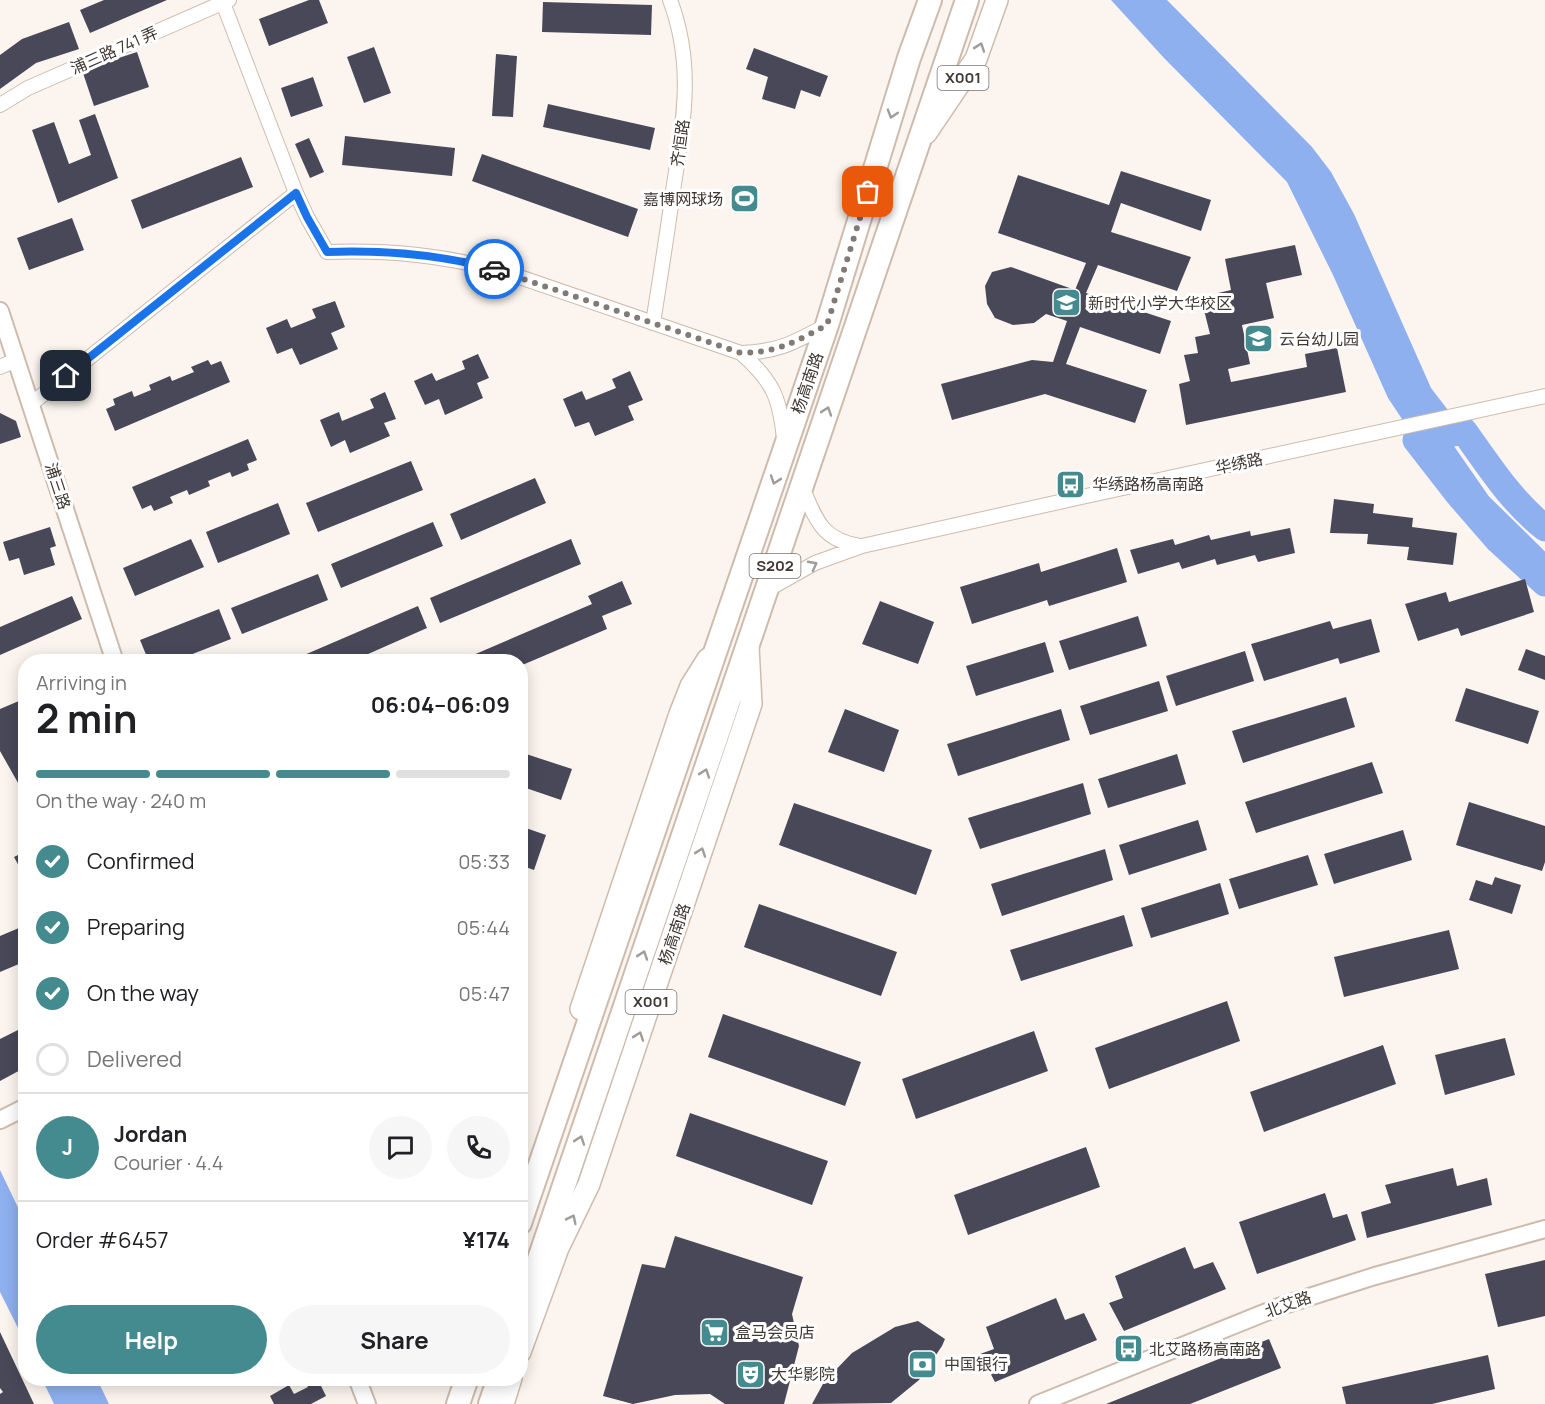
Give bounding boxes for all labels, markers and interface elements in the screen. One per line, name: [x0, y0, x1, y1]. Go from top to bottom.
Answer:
street label: 浦三路 741 弄: [67, 21, 161, 79]
one-way arrow: [973, 42, 986, 53]
road number: X001: [938, 66, 988, 90]
one-way arrow: [886, 108, 899, 119]
street label: 齐恒路: [666, 118, 694, 168]
pin: [842, 166, 893, 217]
icon: bag: [851, 175, 884, 208]
sports icon: 嘉博网球场: [728, 183, 760, 215]
place label: 嘉博网球场: [643, 188, 723, 210]
courier: [464, 239, 524, 299]
icon: car: [478, 253, 511, 286]
school or university icon: 新时代小学大华校区: [1051, 287, 1083, 319]
place label: 新时代小学大华校区: [1088, 292, 1232, 314]
school or university icon: 云台幼儿园: [1242, 323, 1274, 355]
place label: 云台幼儿园: [1279, 328, 1359, 350]
street label: 杨高南路: [786, 349, 828, 417]
pin: [40, 350, 91, 401]
icon: home: [49, 359, 82, 392]
one-way arrow: [820, 406, 832, 417]
street label: 华绣路: [1213, 447, 1265, 479]
street label: 浦三路: [40, 460, 76, 512]
bus stop icon: 华绣路杨高南路: [1055, 468, 1087, 500]
place label: 华绣路杨高南路: [1092, 473, 1204, 495]
one-way arrow: [769, 474, 782, 485]
road number: S202: [750, 554, 800, 578]
one-way arrow: [807, 561, 817, 572]
text: Arriving in: [36, 669, 127, 696]
text: 06:04–06:09: [371, 690, 510, 720]
text: 2 min: [36, 691, 137, 745]
one-way arrow: [697, 768, 710, 779]
text: On the way · 240 m: [36, 787, 206, 814]
icon: check: [36, 845, 69, 878]
text: Confirmed: [87, 846, 195, 876]
one-way arrow: [694, 847, 707, 858]
text: 05:33: [458, 848, 510, 875]
street label: 杨高南路: [653, 900, 695, 968]
icon: check: [36, 911, 69, 944]
text: Preparing: [87, 912, 185, 942]
text: 05:44: [456, 914, 510, 941]
one-way arrow: [635, 951, 648, 961]
icon: check: [36, 977, 69, 1010]
text: On the way: [87, 978, 199, 1008]
text: 05:47: [458, 980, 510, 1007]
road number: X001: [626, 990, 676, 1014]
one-way arrow: [632, 1031, 644, 1042]
text: Delivered: [87, 1044, 182, 1074]
button: chat: [369, 1116, 432, 1179]
button: phone: [447, 1116, 510, 1179]
text: Jordan: [114, 1119, 187, 1149]
text: J: [62, 1132, 73, 1162]
one-way arrow: [573, 1135, 585, 1146]
text: Courier · 4.4: [114, 1149, 224, 1176]
one-way arrow: [565, 1215, 576, 1226]
text: Order #6457: [36, 1225, 168, 1255]
text: ¥174: [463, 1225, 510, 1255]
street label: 北艾路: [1262, 1285, 1314, 1323]
button: Help: [36, 1305, 267, 1374]
button: Share: [279, 1305, 510, 1374]
supermarket icon: 盒马会员店: [698, 1316, 730, 1348]
place label: 盒马会员店: [735, 1321, 815, 1343]
bus stop icon: 北艾路杨高南路: [1112, 1333, 1144, 1365]
place label: 北艾路杨高南路: [1149, 1338, 1261, 1360]
bank icon: 中国银行: [907, 1348, 939, 1380]
place label: 中国银行: [944, 1353, 1008, 1375]
theatre icon: 大华影院: [734, 1358, 766, 1390]
place label: 大华影院: [771, 1363, 835, 1385]

